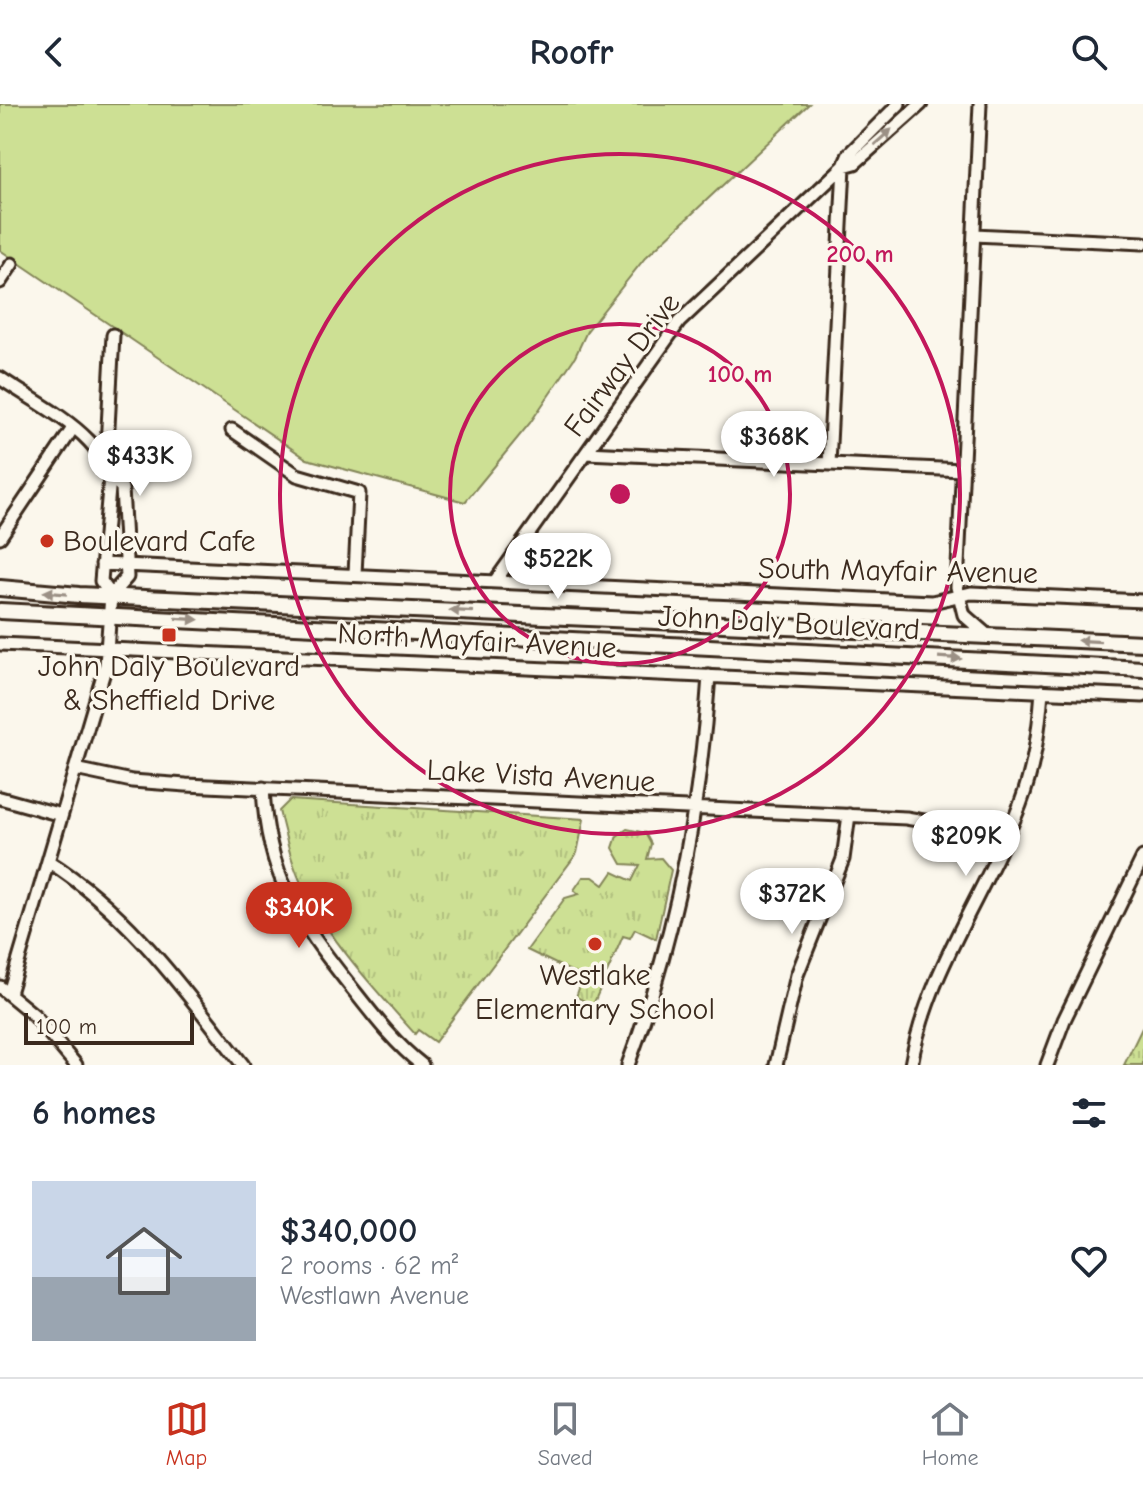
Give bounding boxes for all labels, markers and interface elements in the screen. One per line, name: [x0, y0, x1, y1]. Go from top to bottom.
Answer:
icon: back: [32, 30, 76, 74]
icon: search: [1067, 30, 1111, 74]
text: Roofr: [529, 32, 614, 73]
one-way arrow: [874, 129, 893, 147]
text: 200 m: [826, 240, 894, 268]
street label: Fairway Drive: [557, 286, 687, 444]
text: 100 m: [708, 360, 772, 388]
pin: $368K: [718, 411, 830, 479]
text: $368K: [739, 422, 809, 452]
pin: $433K: [84, 430, 196, 498]
text: $433K: [106, 441, 174, 471]
centre of rings: [606, 480, 634, 508]
place label: Boulevard Cafe: [63, 524, 256, 559]
marker: Boulevard Cafe: [38, 532, 56, 550]
pin: $522K: [502, 533, 614, 601]
text: $522K: [523, 544, 593, 574]
street label: South Mayfair Avenue: [758, 551, 1038, 591]
one-way arrow: [42, 586, 67, 599]
street label: John Daly Boulevard: [657, 599, 921, 647]
one-way arrow: [448, 604, 473, 617]
one-way arrow: [175, 613, 200, 626]
street label: North Mayfair Avenue: [336, 616, 618, 666]
marker: John Daly Boulevard & Sheffield Drive: [160, 626, 178, 644]
one-way arrow: [1076, 634, 1101, 647]
place label: John Daly Boulevard & Sheffield Drive: [38, 649, 300, 718]
one-way arrow: [938, 651, 964, 664]
street label: Lake Vista Avenue: [426, 753, 656, 799]
pin: $209K: [910, 810, 1022, 878]
text: $209K: [930, 821, 1002, 851]
pin: $372K: [736, 868, 848, 936]
text: $372K: [758, 879, 826, 909]
pin: $340K: [243, 882, 355, 950]
text: $340K: [264, 893, 334, 923]
marker: Westlake Elementary School: [586, 935, 604, 953]
place label: Westlake Elementary School: [475, 958, 715, 1027]
scale bar: [24, 1009, 194, 1045]
text: 100 m: [36, 1014, 97, 1040]
icon: filters: [1067, 1091, 1111, 1135]
text: 6 homes: [32, 1093, 156, 1133]
text: $340,000: [280, 1211, 417, 1251]
icon: home: [96, 1213, 192, 1309]
icon: heart: [1067, 1239, 1111, 1283]
text: 2 rooms · 62 m²: [280, 1251, 458, 1281]
text: Westlawn Avenue: [280, 1281, 469, 1311]
tab: Map: [165, 1397, 209, 1471]
tab: Saved: [538, 1397, 593, 1471]
tab: Home: [922, 1397, 978, 1471]

